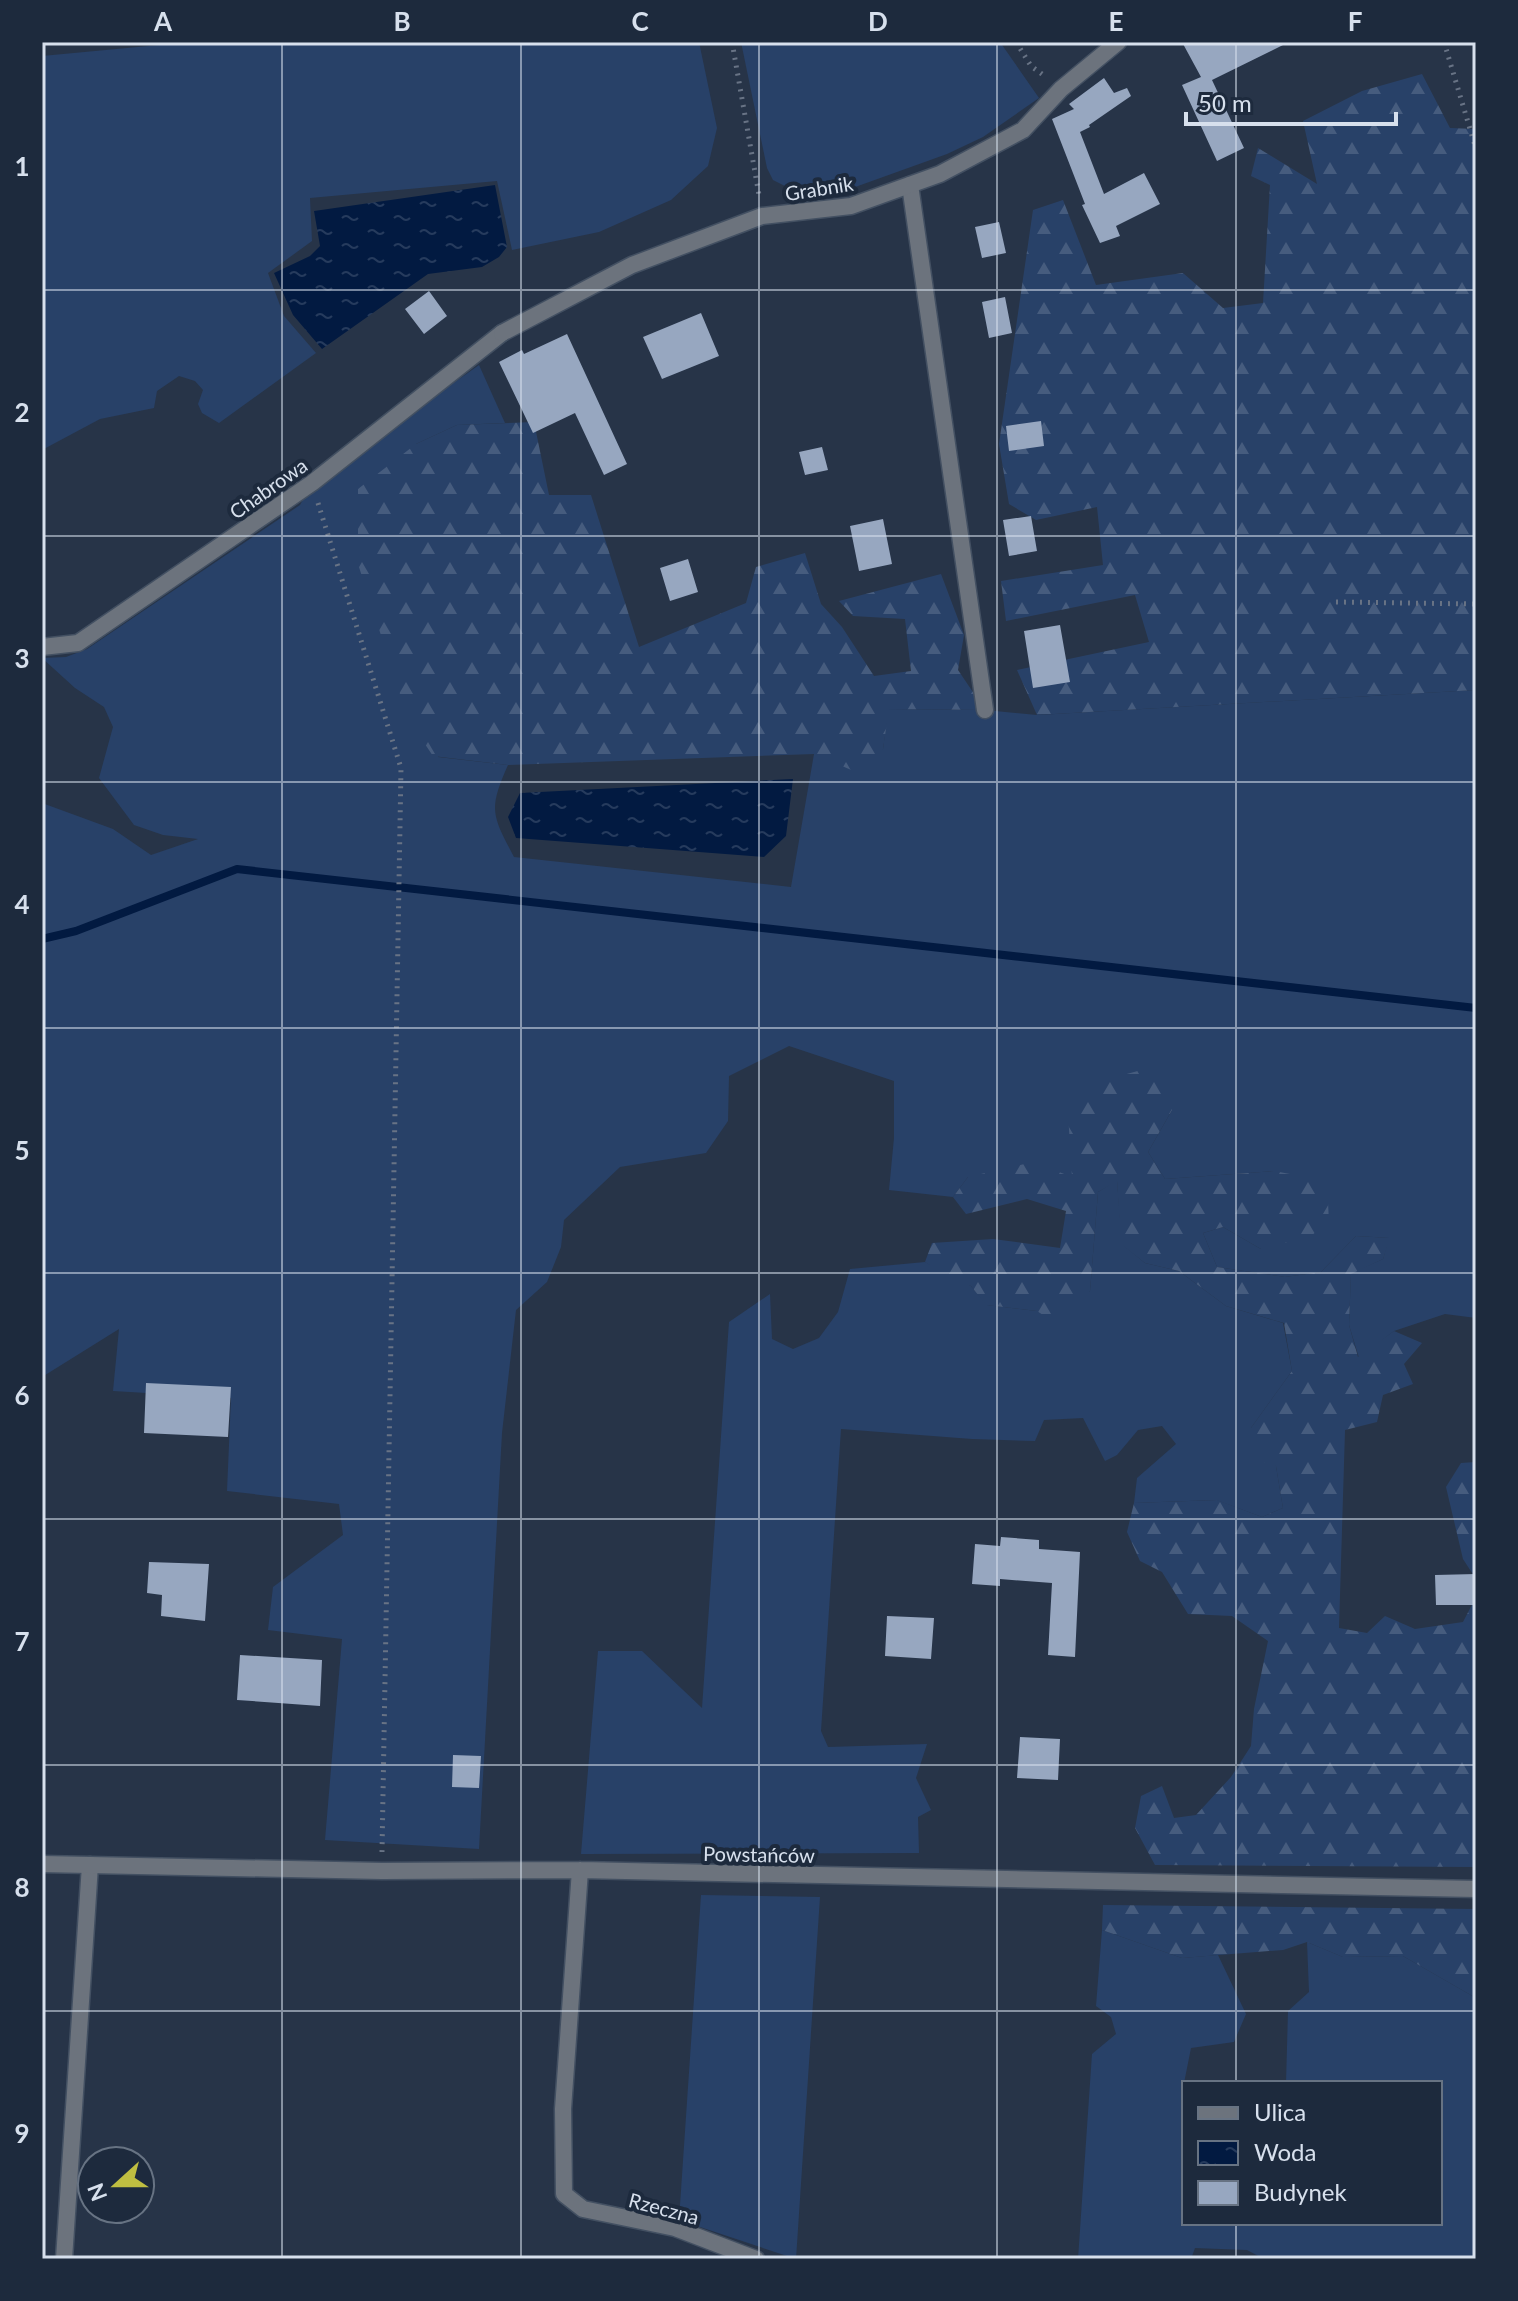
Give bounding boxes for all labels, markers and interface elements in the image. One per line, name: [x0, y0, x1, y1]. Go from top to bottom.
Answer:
text: A: [153, 5, 173, 37]
text: B: [393, 5, 411, 37]
text: C: [631, 5, 649, 37]
text: D: [868, 5, 888, 37]
text: E: [1109, 5, 1123, 37]
text: F: [1348, 5, 1362, 37]
scale bar: [1186, 76, 1396, 126]
text: 50 m: [1198, 88, 1252, 117]
text: 1: [14, 150, 30, 182]
street label: Grabnik: [783, 171, 856, 205]
text: 2: [14, 396, 30, 428]
street label: Chabrowa: [225, 453, 311, 523]
text: 3: [14, 642, 30, 674]
text: 4: [14, 888, 30, 920]
text: 5: [14, 1134, 30, 1166]
text: 6: [14, 1379, 30, 1411]
text: 7: [14, 1625, 30, 1657]
street label: Powstańców: [703, 1841, 815, 1867]
text: 8: [14, 1871, 30, 1903]
legend: [1182, 2081, 1442, 2225]
text: Ulica: [1254, 2097, 1306, 2126]
text: 9: [14, 2117, 30, 2149]
text: Woda: [1254, 2137, 1316, 2166]
north arrow: [76, 2145, 156, 2225]
text: Budynek: [1254, 2177, 1348, 2206]
text: N: [81, 2180, 113, 2205]
street label: Rzeczna: [626, 2187, 702, 2229]

